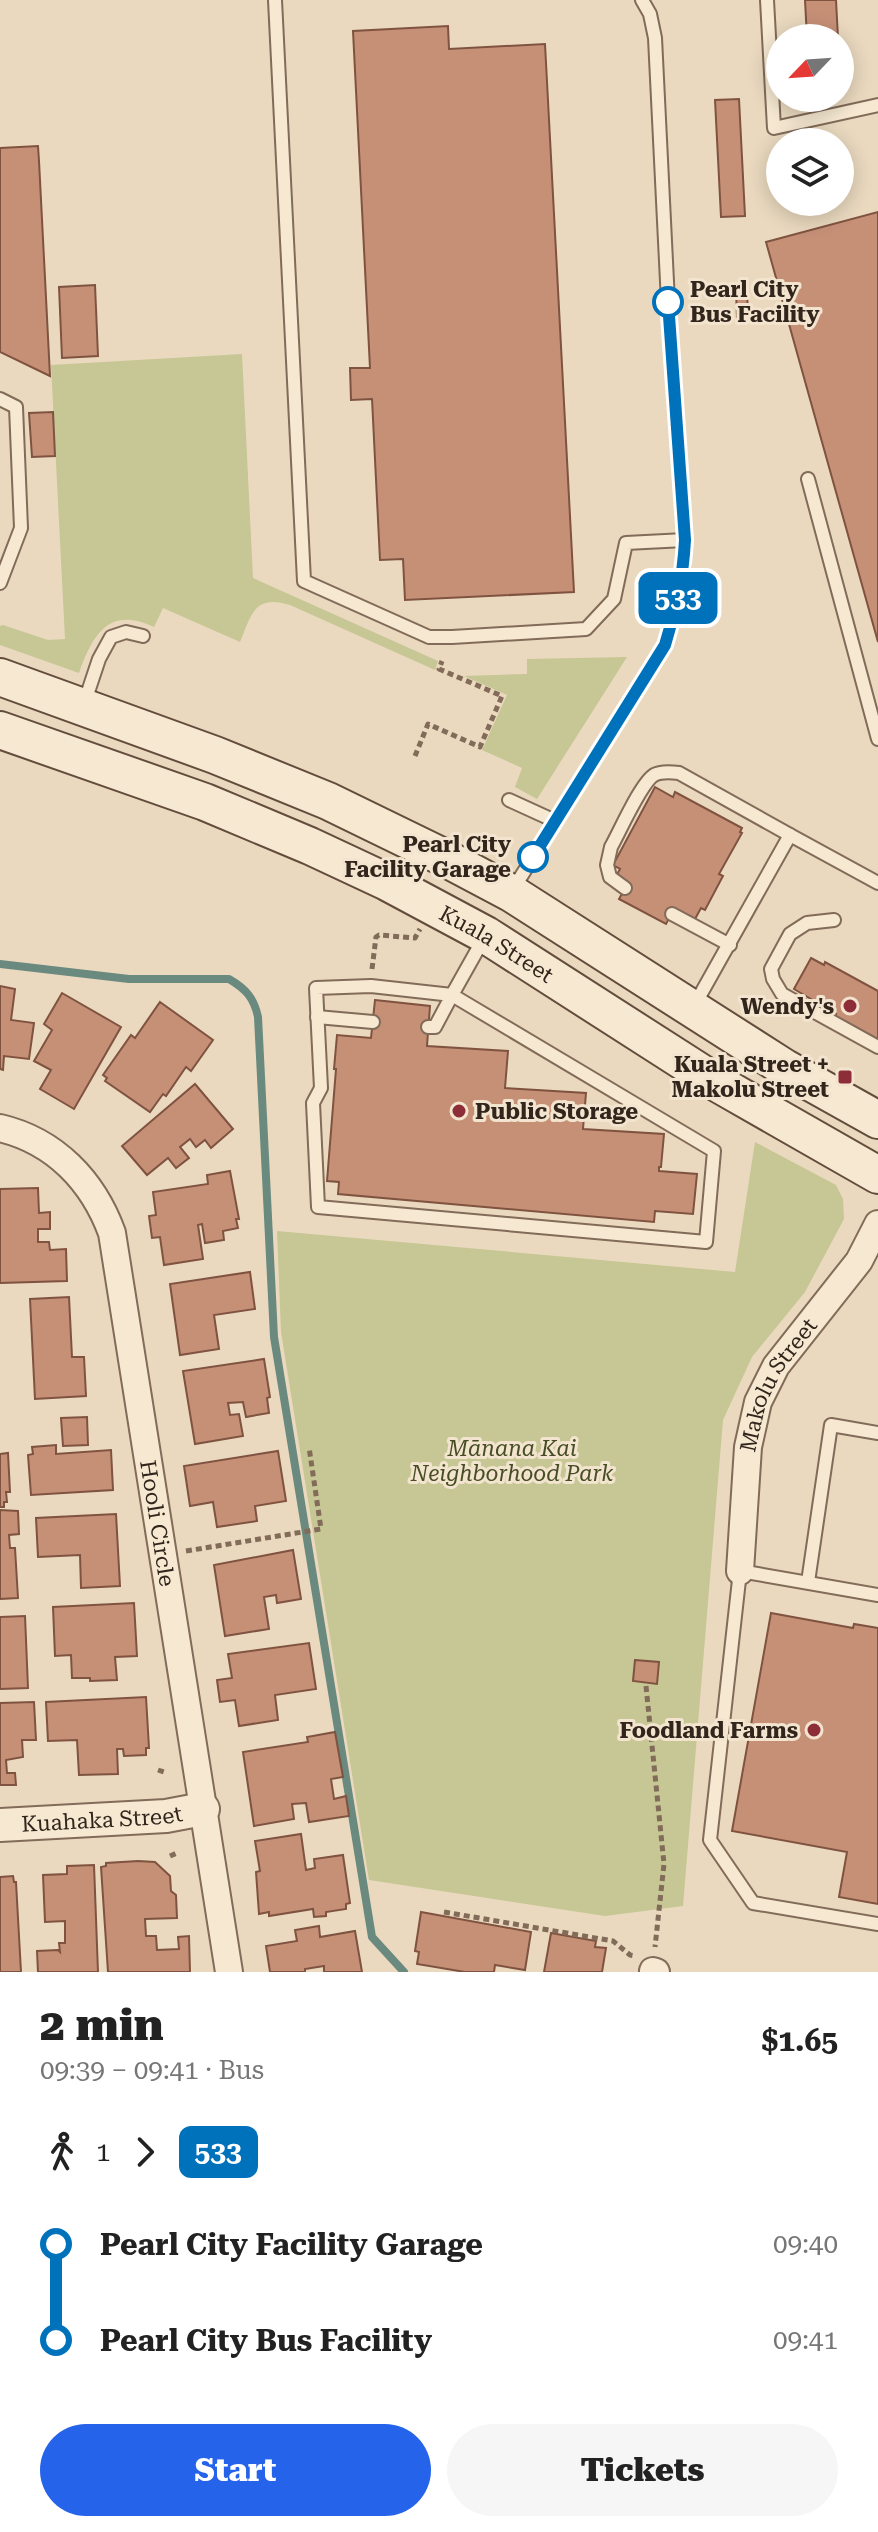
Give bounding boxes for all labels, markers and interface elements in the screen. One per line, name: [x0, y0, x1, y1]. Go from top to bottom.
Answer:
north arrow: [766, 24, 854, 112]
map controls: [766, 24, 854, 216]
button: layers: [766, 128, 854, 216]
place label: Pearl City Bus Facility: [690, 277, 820, 327]
marker: Pearl City Bus Facility: [653, 287, 683, 317]
line badge: 533: [632, 572, 724, 624]
text: 533: [654, 581, 702, 614]
place label: Pearl City Facility Garage: [344, 832, 512, 882]
marker: Pearl City Facility Garage: [518, 842, 548, 872]
street label: Kuala Street: [435, 900, 558, 988]
place label: Wendy's: [740, 994, 834, 1019]
marker: Wendy's: [841, 997, 859, 1015]
place label: Kuala Street + Makolu Street: [672, 1052, 829, 1102]
marker: Kuala Street + Makolu Street: [836, 1068, 854, 1086]
place label: Public Storage: [475, 1099, 638, 1124]
marker: Public Storage: [450, 1102, 468, 1120]
street label: Makolu Street: [735, 1313, 822, 1454]
park label: Mānana Kai Neighborhood Park: [410, 1436, 613, 1486]
street label: Hooli Circle: [136, 1458, 180, 1588]
place label: Foodland Farms: [619, 1718, 798, 1743]
marker: Foodland Farms: [805, 1721, 823, 1739]
street label: Kuahaka Street: [21, 1801, 184, 1836]
text: 2 min: [40, 1999, 164, 2051]
text: $1.65: [761, 2023, 838, 2058]
text: 09:39 – 09:41 · Bus: [40, 2055, 264, 2085]
icon: walk: [40, 2130, 84, 2174]
icon: forward: [123, 2130, 167, 2174]
text: 533: [195, 2135, 242, 2168]
text: 1: [96, 2137, 111, 2167]
text: Pearl City Facility Garage: [100, 2227, 483, 2262]
text: 09:40: [773, 2229, 838, 2259]
text: Pearl City Bus Facility: [100, 2323, 432, 2358]
text: 09:41: [773, 2325, 838, 2355]
button: Start: [40, 2424, 431, 2516]
button: Tickets: [447, 2424, 838, 2516]

